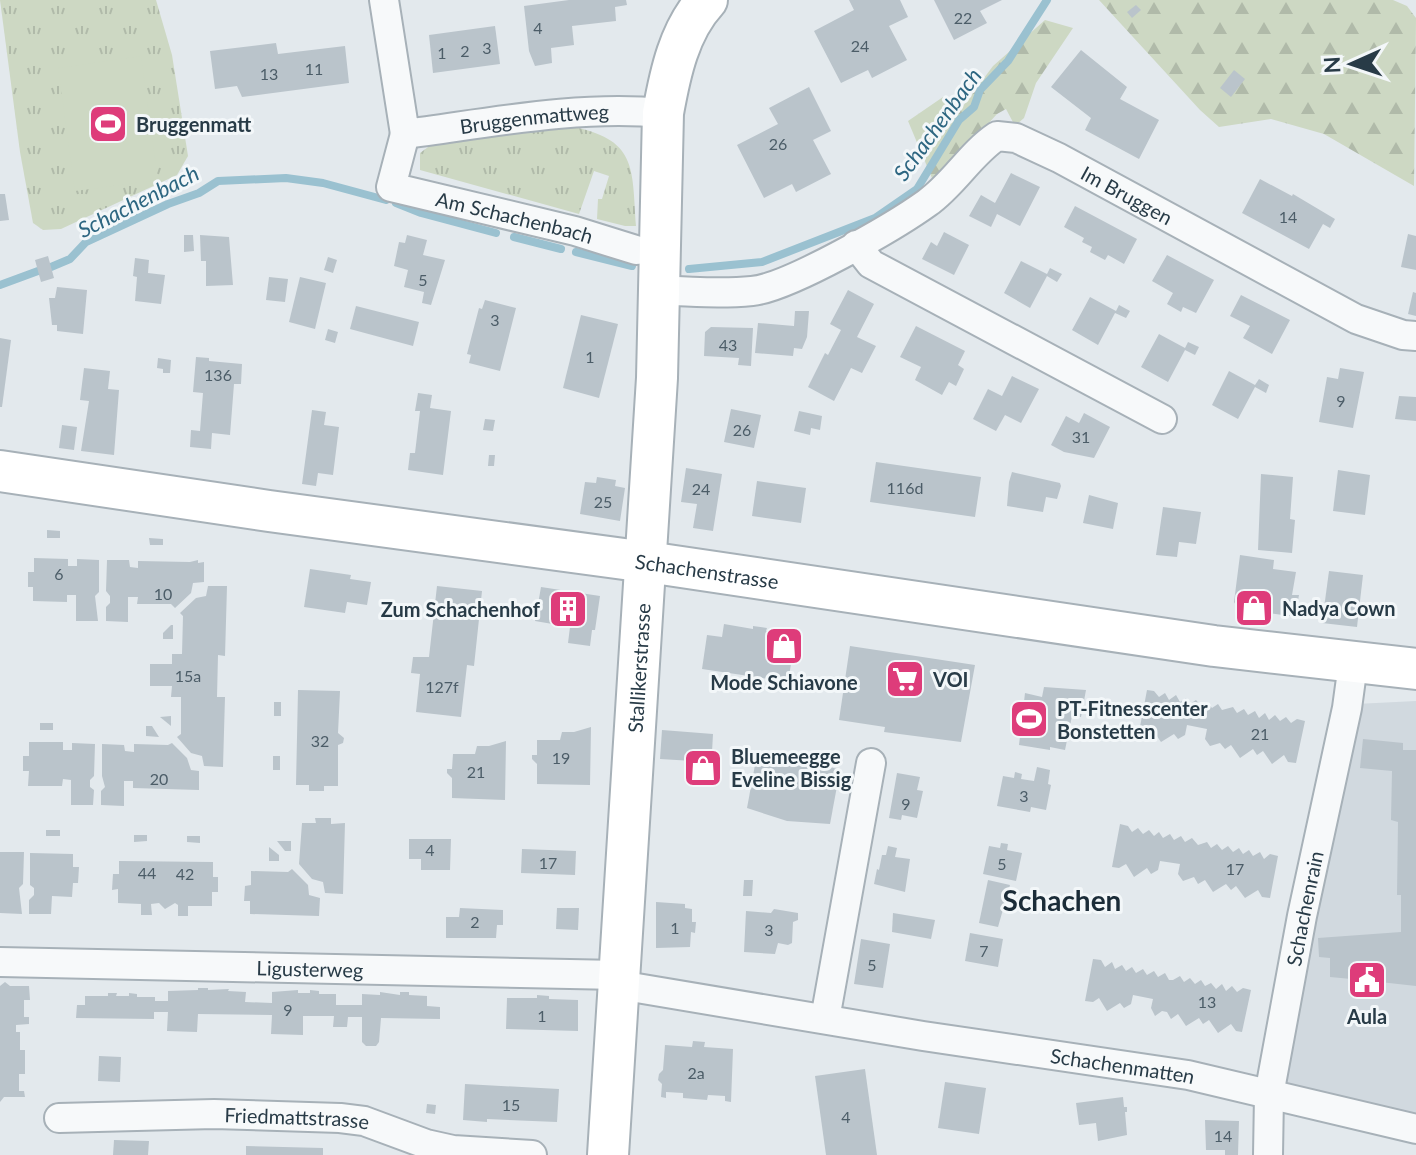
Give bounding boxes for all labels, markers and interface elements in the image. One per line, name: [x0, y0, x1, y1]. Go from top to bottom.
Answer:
house number: 22: [954, 8, 972, 27]
house number: 4: [533, 18, 543, 37]
north arrow: [1312, 24, 1392, 104]
house number: 24: [851, 36, 869, 55]
house number: 3: [482, 38, 492, 57]
house number: 2: [460, 41, 470, 60]
house number: 1: [437, 43, 447, 62]
text: N: [1318, 56, 1345, 74]
house number: 11: [305, 59, 323, 78]
water label: Schachenbach: [887, 63, 987, 185]
house number: 13: [260, 64, 278, 83]
street label: Bruggenmattweg: [458, 99, 609, 138]
sports icon: Bruggenmatt: [87, 103, 129, 145]
place label: Bruggenmatt: [136, 112, 251, 136]
house number: 26: [769, 134, 787, 153]
water label: Schachenbach: [73, 159, 203, 243]
street label: Im Bruggen: [1077, 160, 1177, 229]
street label: Am Schachenbach: [434, 186, 596, 248]
house number: 14: [1279, 207, 1297, 226]
house number: 5: [418, 270, 428, 289]
house number: 3: [490, 310, 500, 329]
house number: 43: [719, 335, 737, 354]
house number: 1: [585, 347, 595, 366]
house number: 136: [204, 365, 232, 384]
house number: 9: [1336, 391, 1346, 410]
house number: 26: [733, 420, 751, 439]
house number: 31: [1072, 427, 1090, 446]
house number: 116d: [887, 478, 923, 497]
house number: 24: [692, 479, 710, 498]
house number: 25: [594, 492, 612, 511]
street label: Schachenstrasse: [634, 549, 780, 593]
house number: 6: [54, 564, 64, 583]
house number: 10: [154, 584, 172, 603]
shop icon: Nadya Cown: [1233, 587, 1275, 629]
building icon: Zum Schachenhof: [547, 588, 589, 630]
place label: Nadya Cown: [1282, 596, 1396, 620]
place label: Zum Schachenhof: [381, 597, 541, 621]
street label: Stallikerstrasse: [623, 602, 655, 734]
shop icon: Mode Schiavone: [763, 625, 805, 667]
supermarket icon: VOI: [884, 658, 926, 700]
house number: 15a: [175, 666, 201, 685]
place label: VOI: [932, 667, 969, 691]
place label: Mode Schiavone: [710, 670, 858, 694]
house number: 127f: [425, 677, 459, 696]
place label: PT-Fitnesscenter Bonstetten: [1057, 696, 1208, 743]
sports icon: PT-Fitnesscenter Bonstetten: [1008, 698, 1050, 740]
house number: 21: [1251, 724, 1269, 743]
house number: 32: [311, 731, 329, 750]
place label: Bluemeegge Eveline Bissig: [731, 744, 852, 791]
shop icon: Bluemeegge Eveline Bissig: [682, 747, 724, 789]
house number: 19: [552, 748, 570, 767]
house number: 21: [467, 762, 485, 781]
house number: 20: [150, 769, 168, 788]
house number: 3: [1019, 786, 1029, 805]
house number: 9: [901, 794, 911, 813]
house number: 4: [425, 840, 435, 859]
street label: Schachenrain: [1281, 848, 1328, 968]
house number: 17: [539, 853, 557, 872]
house number: 5: [997, 854, 1007, 873]
house number: 17: [1226, 859, 1244, 878]
house number: 44: [138, 863, 156, 882]
house number: 42: [176, 864, 194, 883]
district label: Schachen: [1003, 883, 1121, 917]
house number: 2: [470, 912, 480, 931]
house number: 1: [670, 918, 680, 937]
house number: 3: [764, 920, 774, 939]
house number: 7: [979, 941, 989, 960]
street label: Ligusterweg: [256, 955, 364, 982]
house number: 5: [867, 955, 877, 974]
public building icon: Aula: [1346, 959, 1388, 1001]
house number: 13: [1198, 992, 1216, 1011]
house number: 9: [283, 1000, 293, 1019]
place label: Aula: [1346, 1004, 1387, 1028]
house number: 1: [537, 1006, 547, 1025]
street label: Schachenmatten: [1049, 1043, 1197, 1088]
house number: 2a: [687, 1063, 705, 1082]
house number: 15: [502, 1095, 520, 1114]
street label: Friedmattstrasse: [224, 1102, 371, 1134]
house number: 4: [841, 1107, 851, 1126]
house number: 14: [1214, 1126, 1232, 1145]

